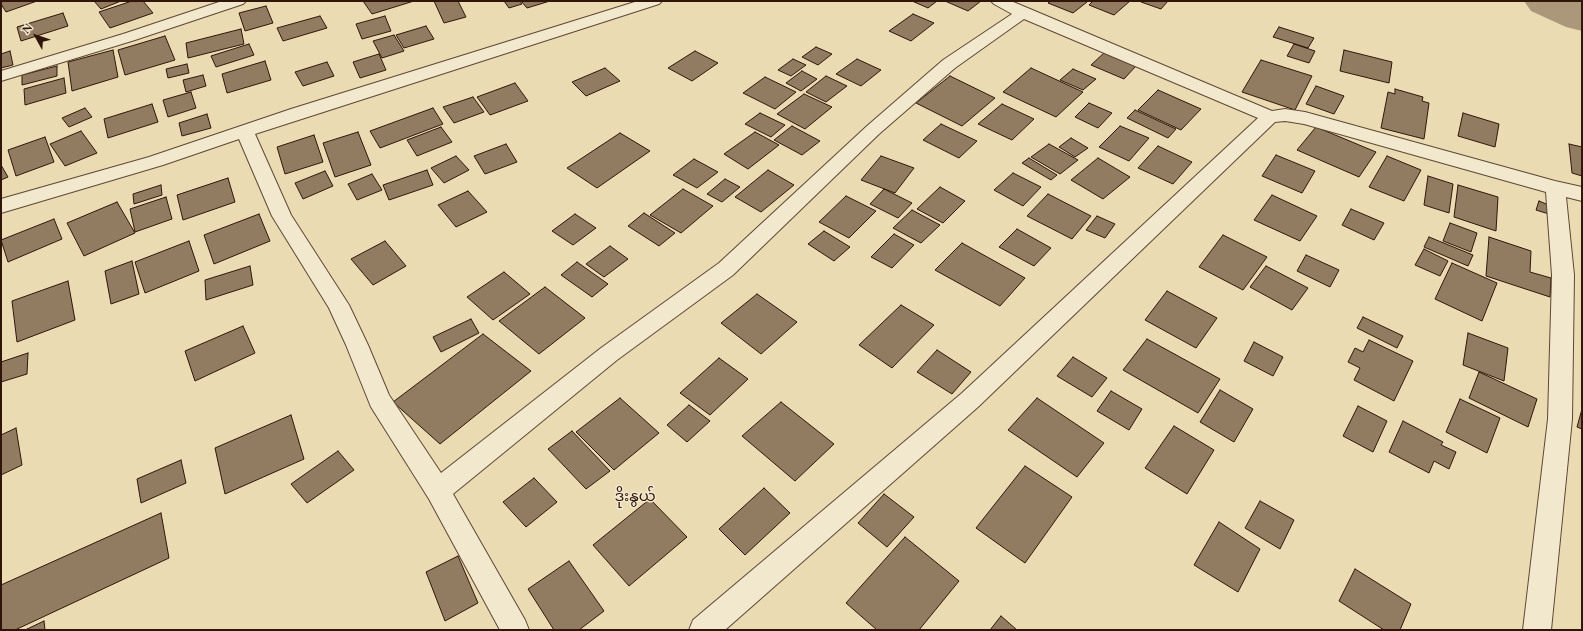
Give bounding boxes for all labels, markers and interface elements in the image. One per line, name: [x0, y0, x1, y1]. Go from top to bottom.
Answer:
north arrow: [16, 16, 56, 56]
text: N: [19, 20, 35, 36]
district label: ဒိုးနွယ်: [614, 488, 656, 506]

